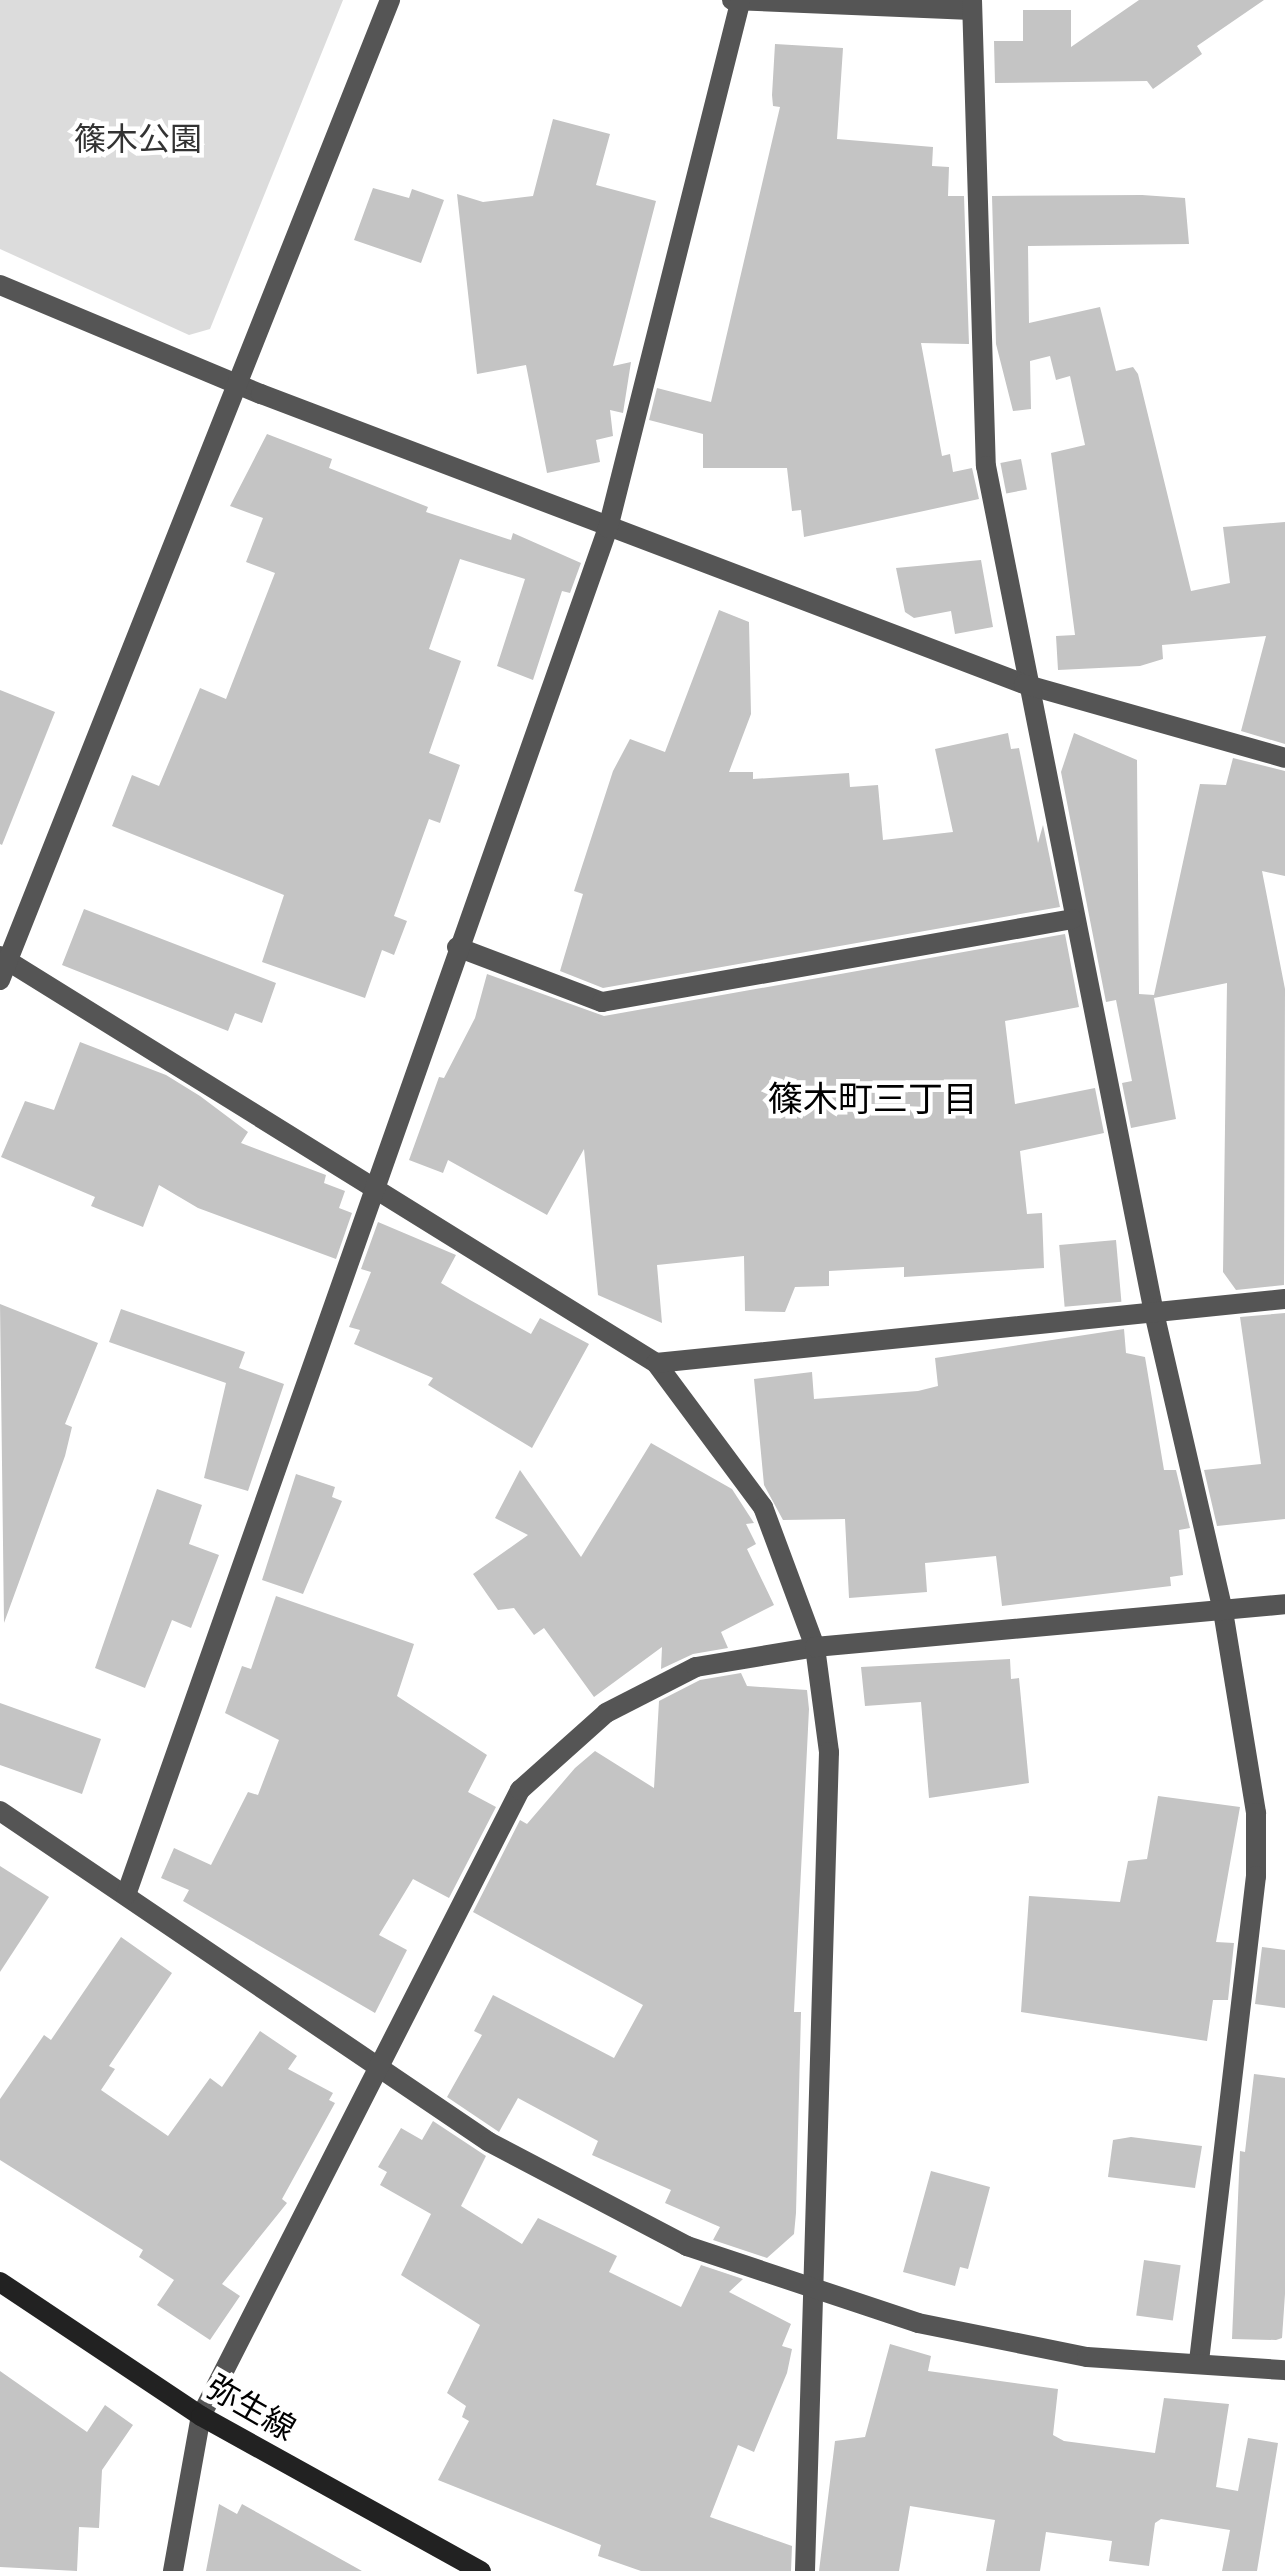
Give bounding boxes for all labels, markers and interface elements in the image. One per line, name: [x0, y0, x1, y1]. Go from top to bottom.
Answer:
park label: 篠木公園: [74, 120, 202, 158]
district label: 篠木町三丁目: [768, 1078, 978, 1120]
street label: 弥生線: [200, 2367, 302, 2449]

